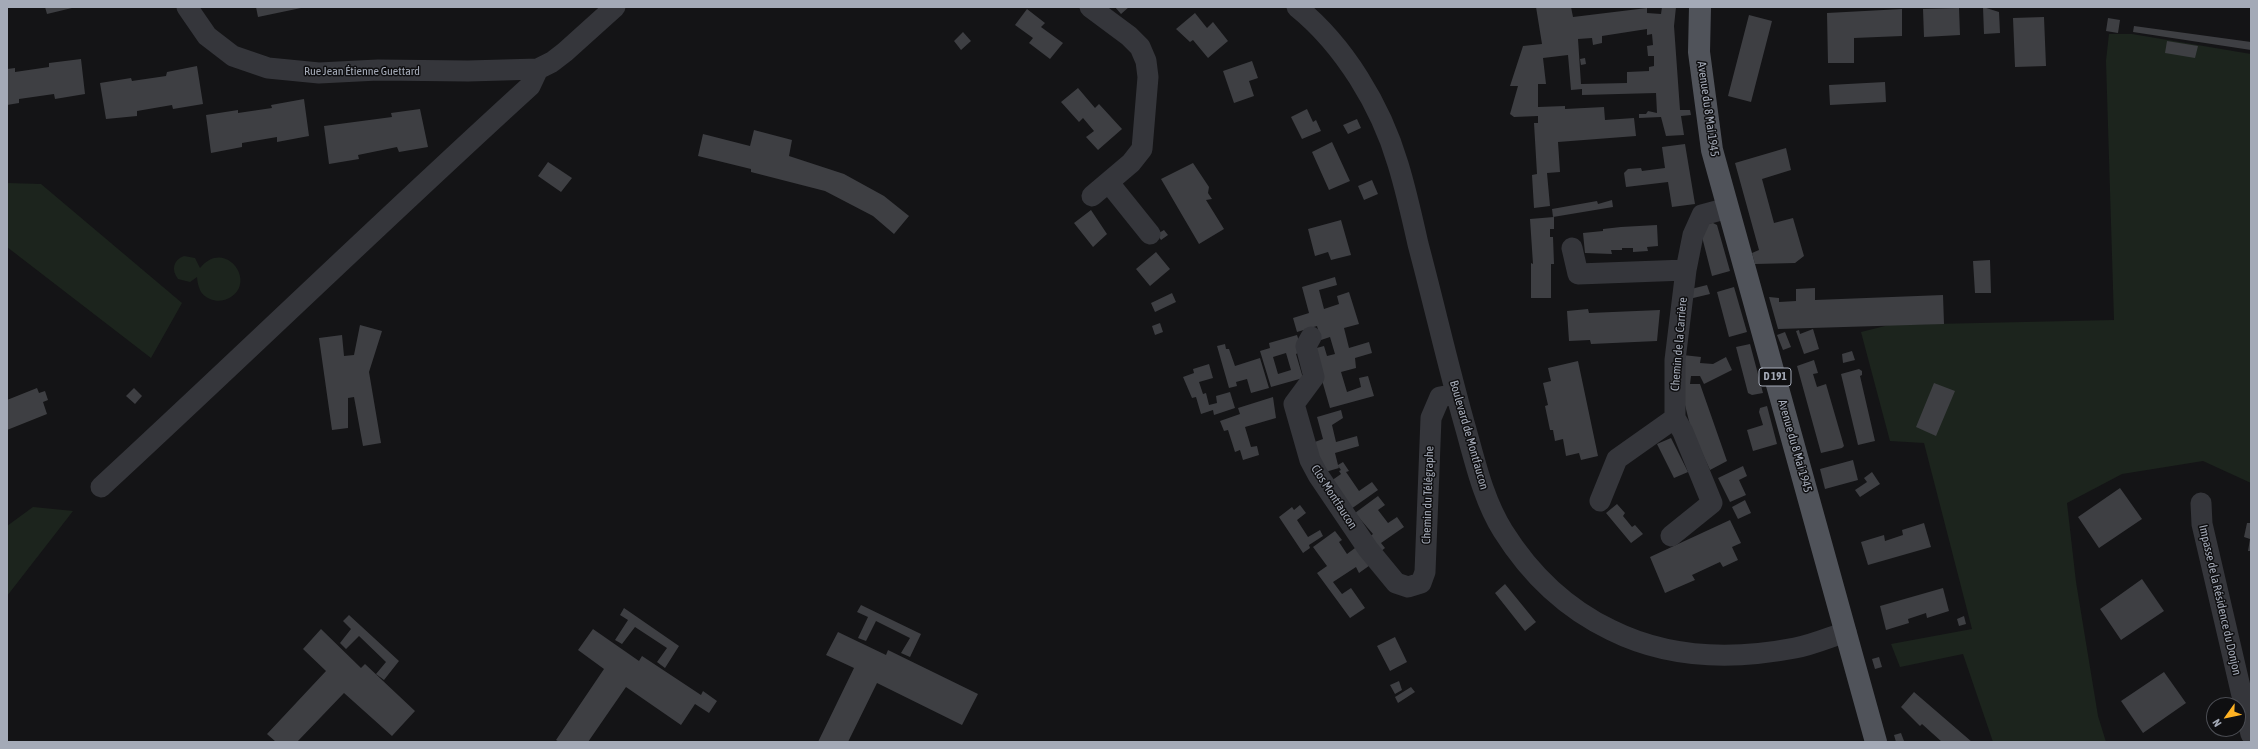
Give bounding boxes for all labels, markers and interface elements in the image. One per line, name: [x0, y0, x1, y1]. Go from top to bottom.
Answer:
street label: Avenue du 8 Mai 1945: [1694, 61, 1722, 157]
street label: Rue Jean Étienne Guettard: [304, 64, 420, 78]
street label: Chemin de la Carrière: [1668, 297, 1690, 391]
road number: D 191: [1759, 368, 1791, 386]
street label: Boulevard de Montfaucon: [1446, 379, 1492, 491]
street label: Avenue du 8 Mai 1945: [1775, 398, 1815, 494]
street label: Chemin du Télégraphe: [1419, 446, 1437, 544]
street label: Clos Montfaucon: [1308, 462, 1360, 532]
street label: Impasse de la Résidence du Donjon: [2196, 523, 2244, 677]
north arrow: [2206, 697, 2246, 737]
text: N: [2210, 717, 2224, 729]

